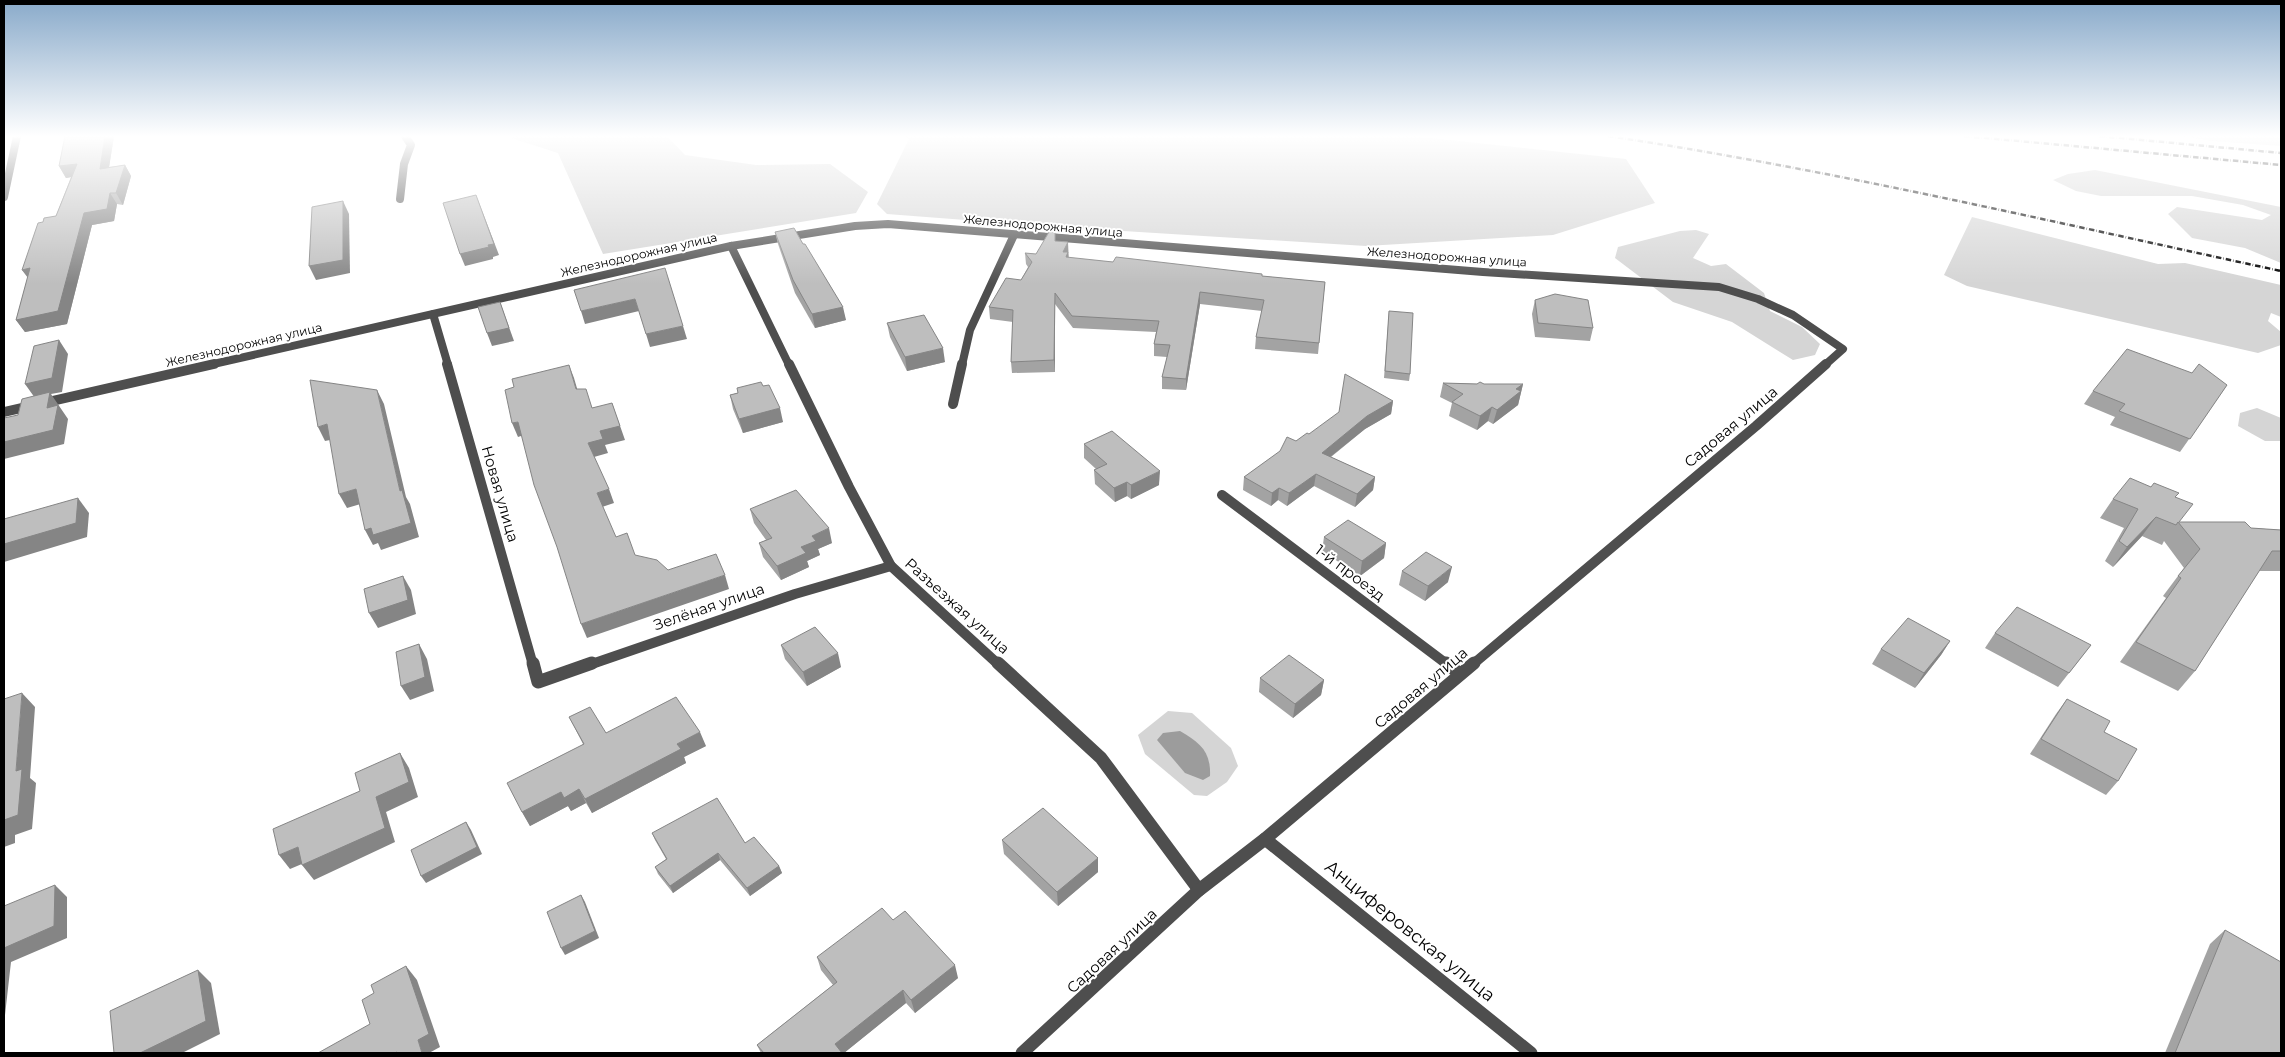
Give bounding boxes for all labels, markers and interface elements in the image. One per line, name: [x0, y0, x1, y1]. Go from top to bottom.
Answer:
street label: Железнодорожная улица: [963, 211, 1123, 240]
street label: Железнодорожная улица: [559, 229, 719, 280]
street label: Железнодорожная улица: [1367, 243, 1527, 270]
street label: Железнодорожная улица: [164, 319, 324, 370]
street label: Садовая улица: [1680, 382, 1781, 471]
street label: Новая улица: [478, 443, 523, 544]
street label: 1-й проезд: [1312, 540, 1389, 605]
street label: Разъезжая улица: [901, 554, 1014, 658]
street label: Зелёная улица: [651, 579, 767, 634]
street label: Садовая улица: [1370, 643, 1471, 732]
street label: Анциферовская улица: [1320, 855, 1500, 1007]
street label: Садовая улица: [1063, 904, 1161, 997]

